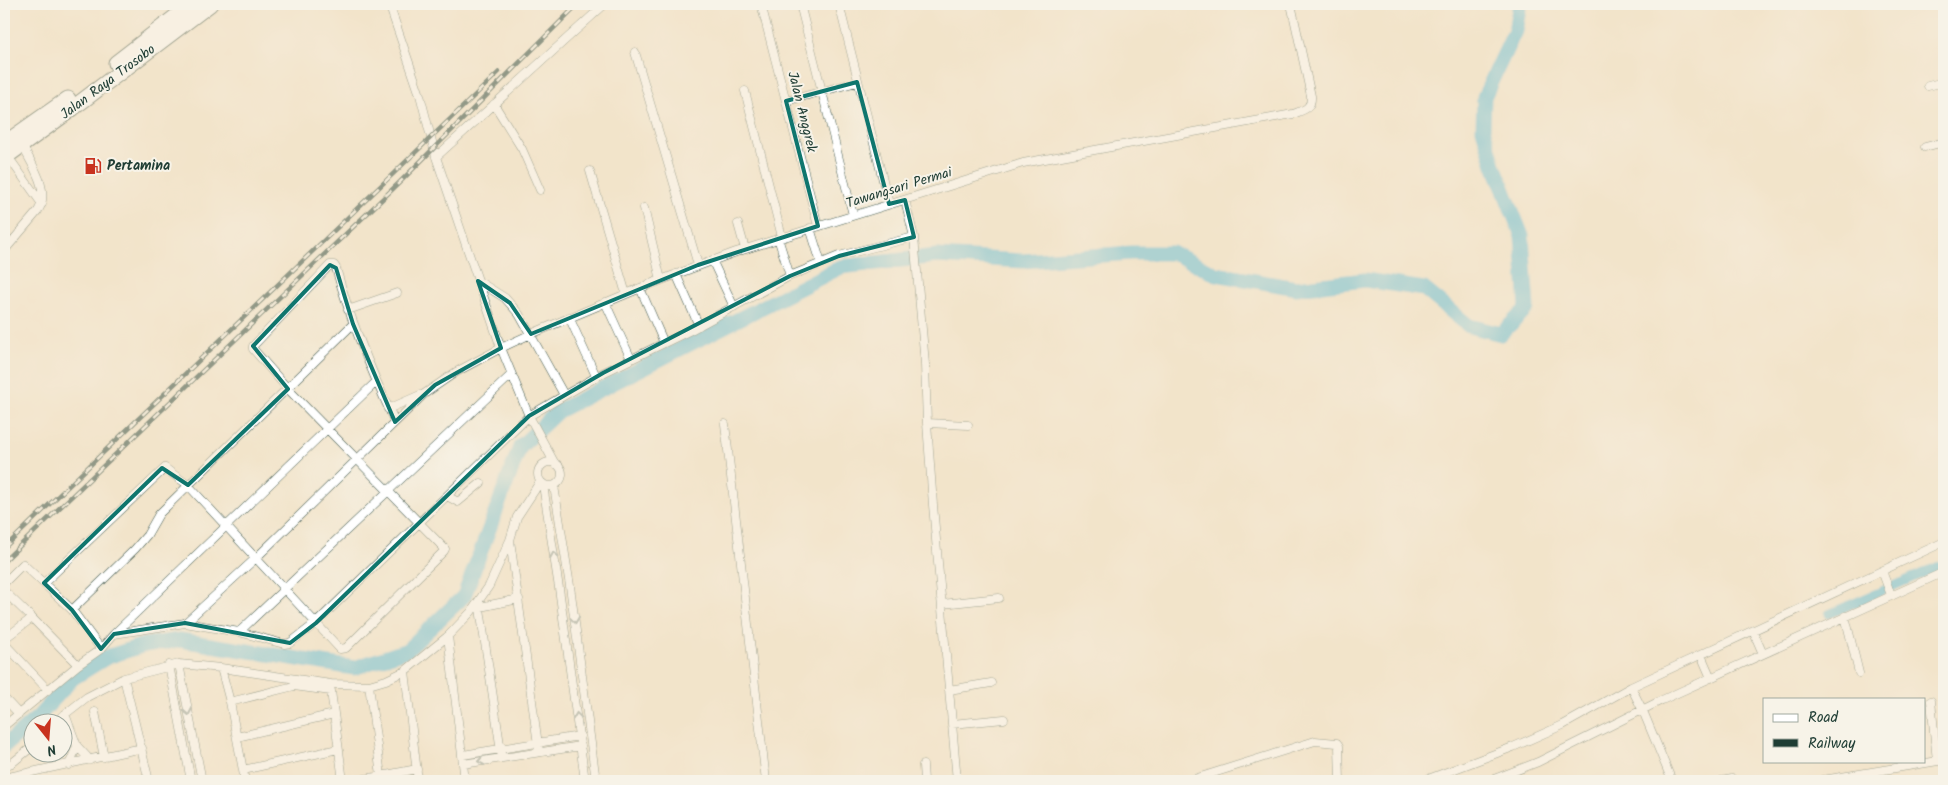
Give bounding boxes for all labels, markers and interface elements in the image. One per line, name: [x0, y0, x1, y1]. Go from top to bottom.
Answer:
street label: Jalan Raya Trosobo: [56, 39, 160, 125]
street label: Jalan Anggrek: [781, 69, 823, 155]
place label: Pertamina: [107, 155, 170, 177]
fuel station icon: Pertamina: [83, 156, 103, 176]
street label: Tawangsari Permai: [843, 161, 955, 215]
one-way arrow: [550, 550, 560, 559]
one-way arrow: [569, 617, 580, 625]
legend: [1763, 698, 1926, 762]
text: Road: [1808, 706, 1839, 730]
one-way arrow: [183, 707, 193, 716]
one-way arrow: [572, 711, 583, 719]
north arrow: [22, 712, 72, 762]
text: Railway: [1808, 732, 1856, 756]
text: N: [44, 738, 59, 761]
one-way arrow: [477, 755, 486, 765]

